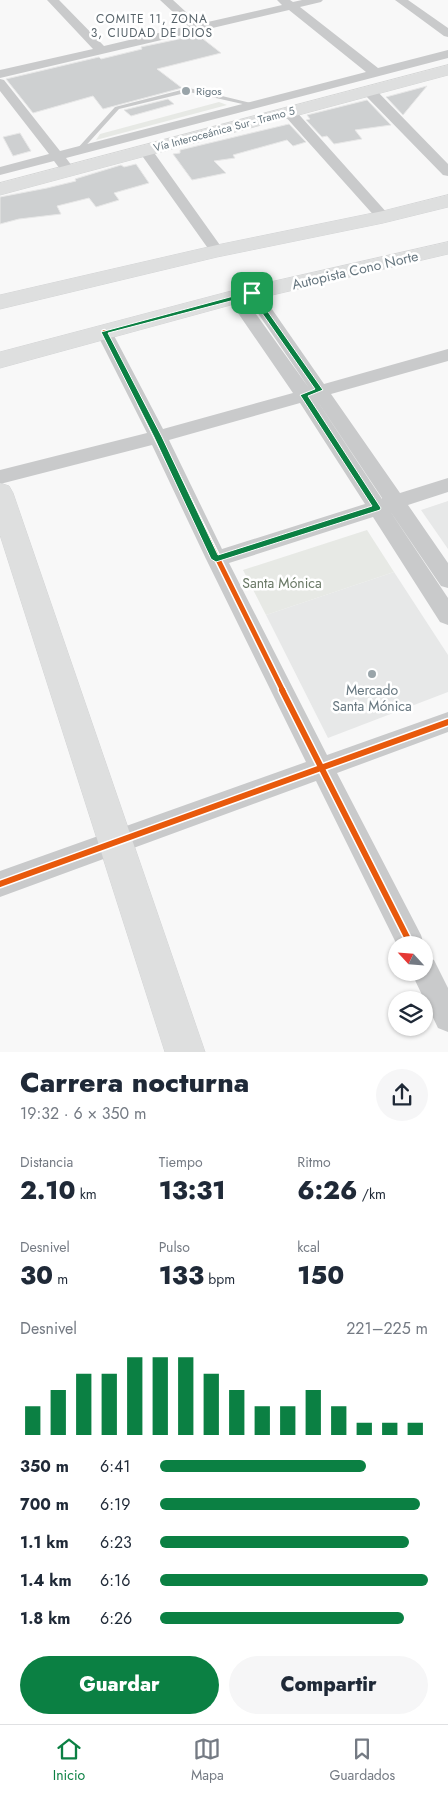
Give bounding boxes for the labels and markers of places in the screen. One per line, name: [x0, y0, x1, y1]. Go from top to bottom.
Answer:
place label: Rigos: [196, 83, 222, 99]
marker: Rigos: [180, 85, 192, 97]
pin: [231, 272, 273, 314]
marker: Mercado Santa Mónica: [366, 668, 378, 680]
place label: Mercado Santa Mónica: [332, 680, 412, 716]

